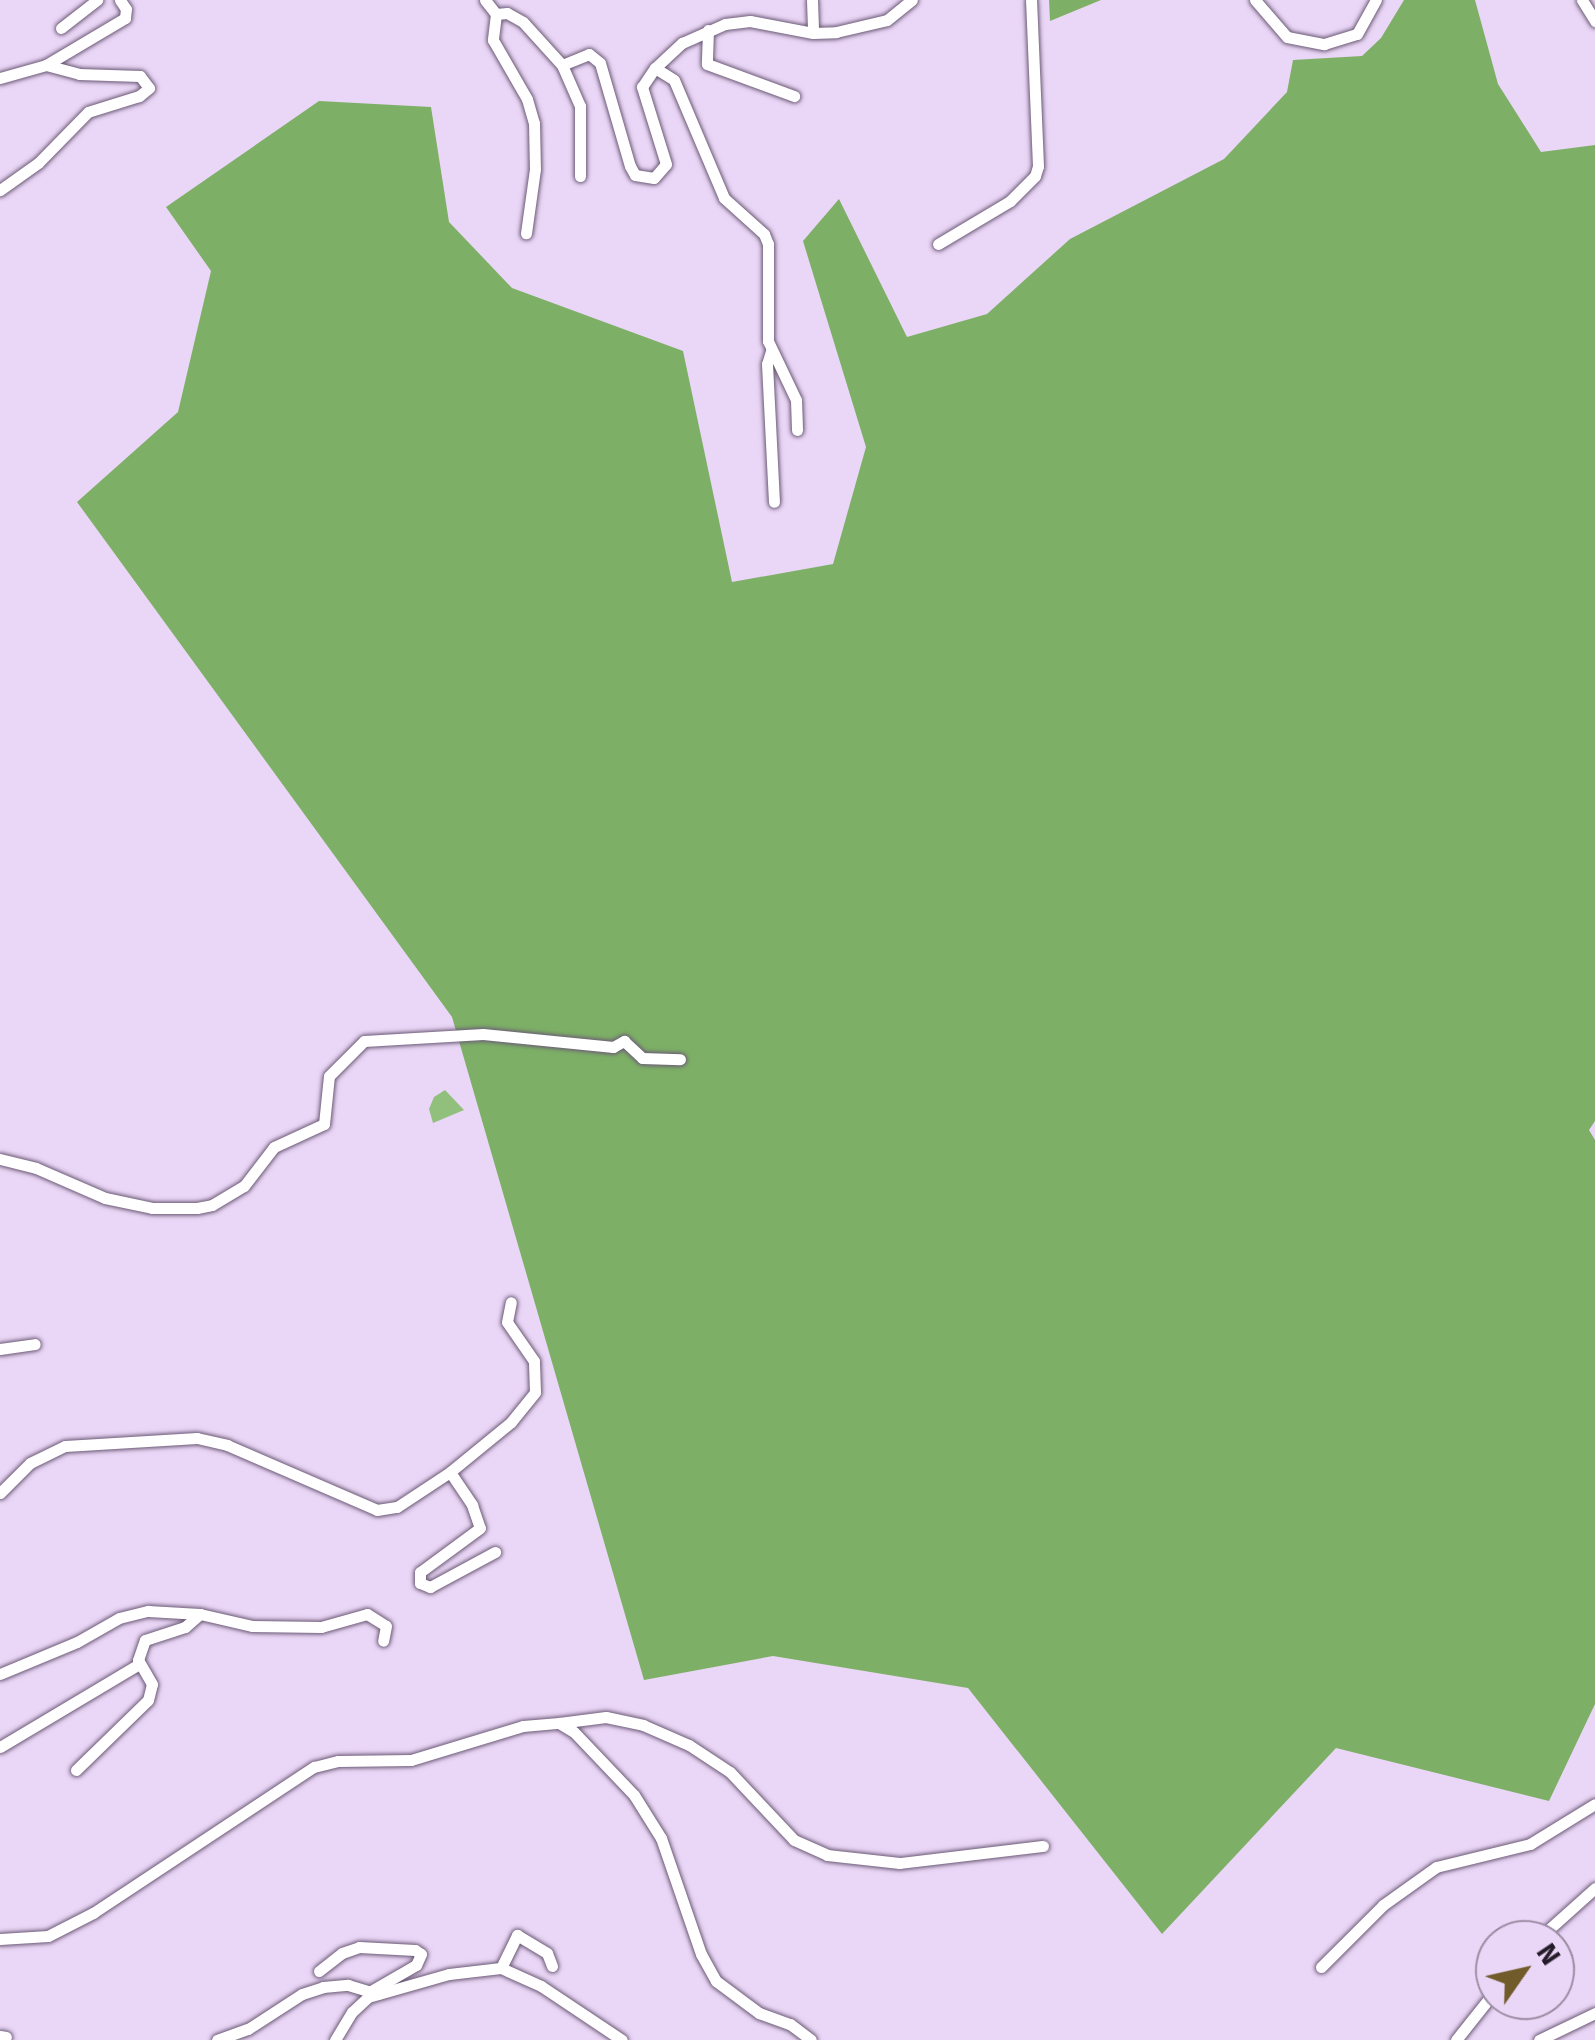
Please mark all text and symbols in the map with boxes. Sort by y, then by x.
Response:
north arrow [1475,1920,1575,2020]
text: N [1530,1937,1567,1971]

